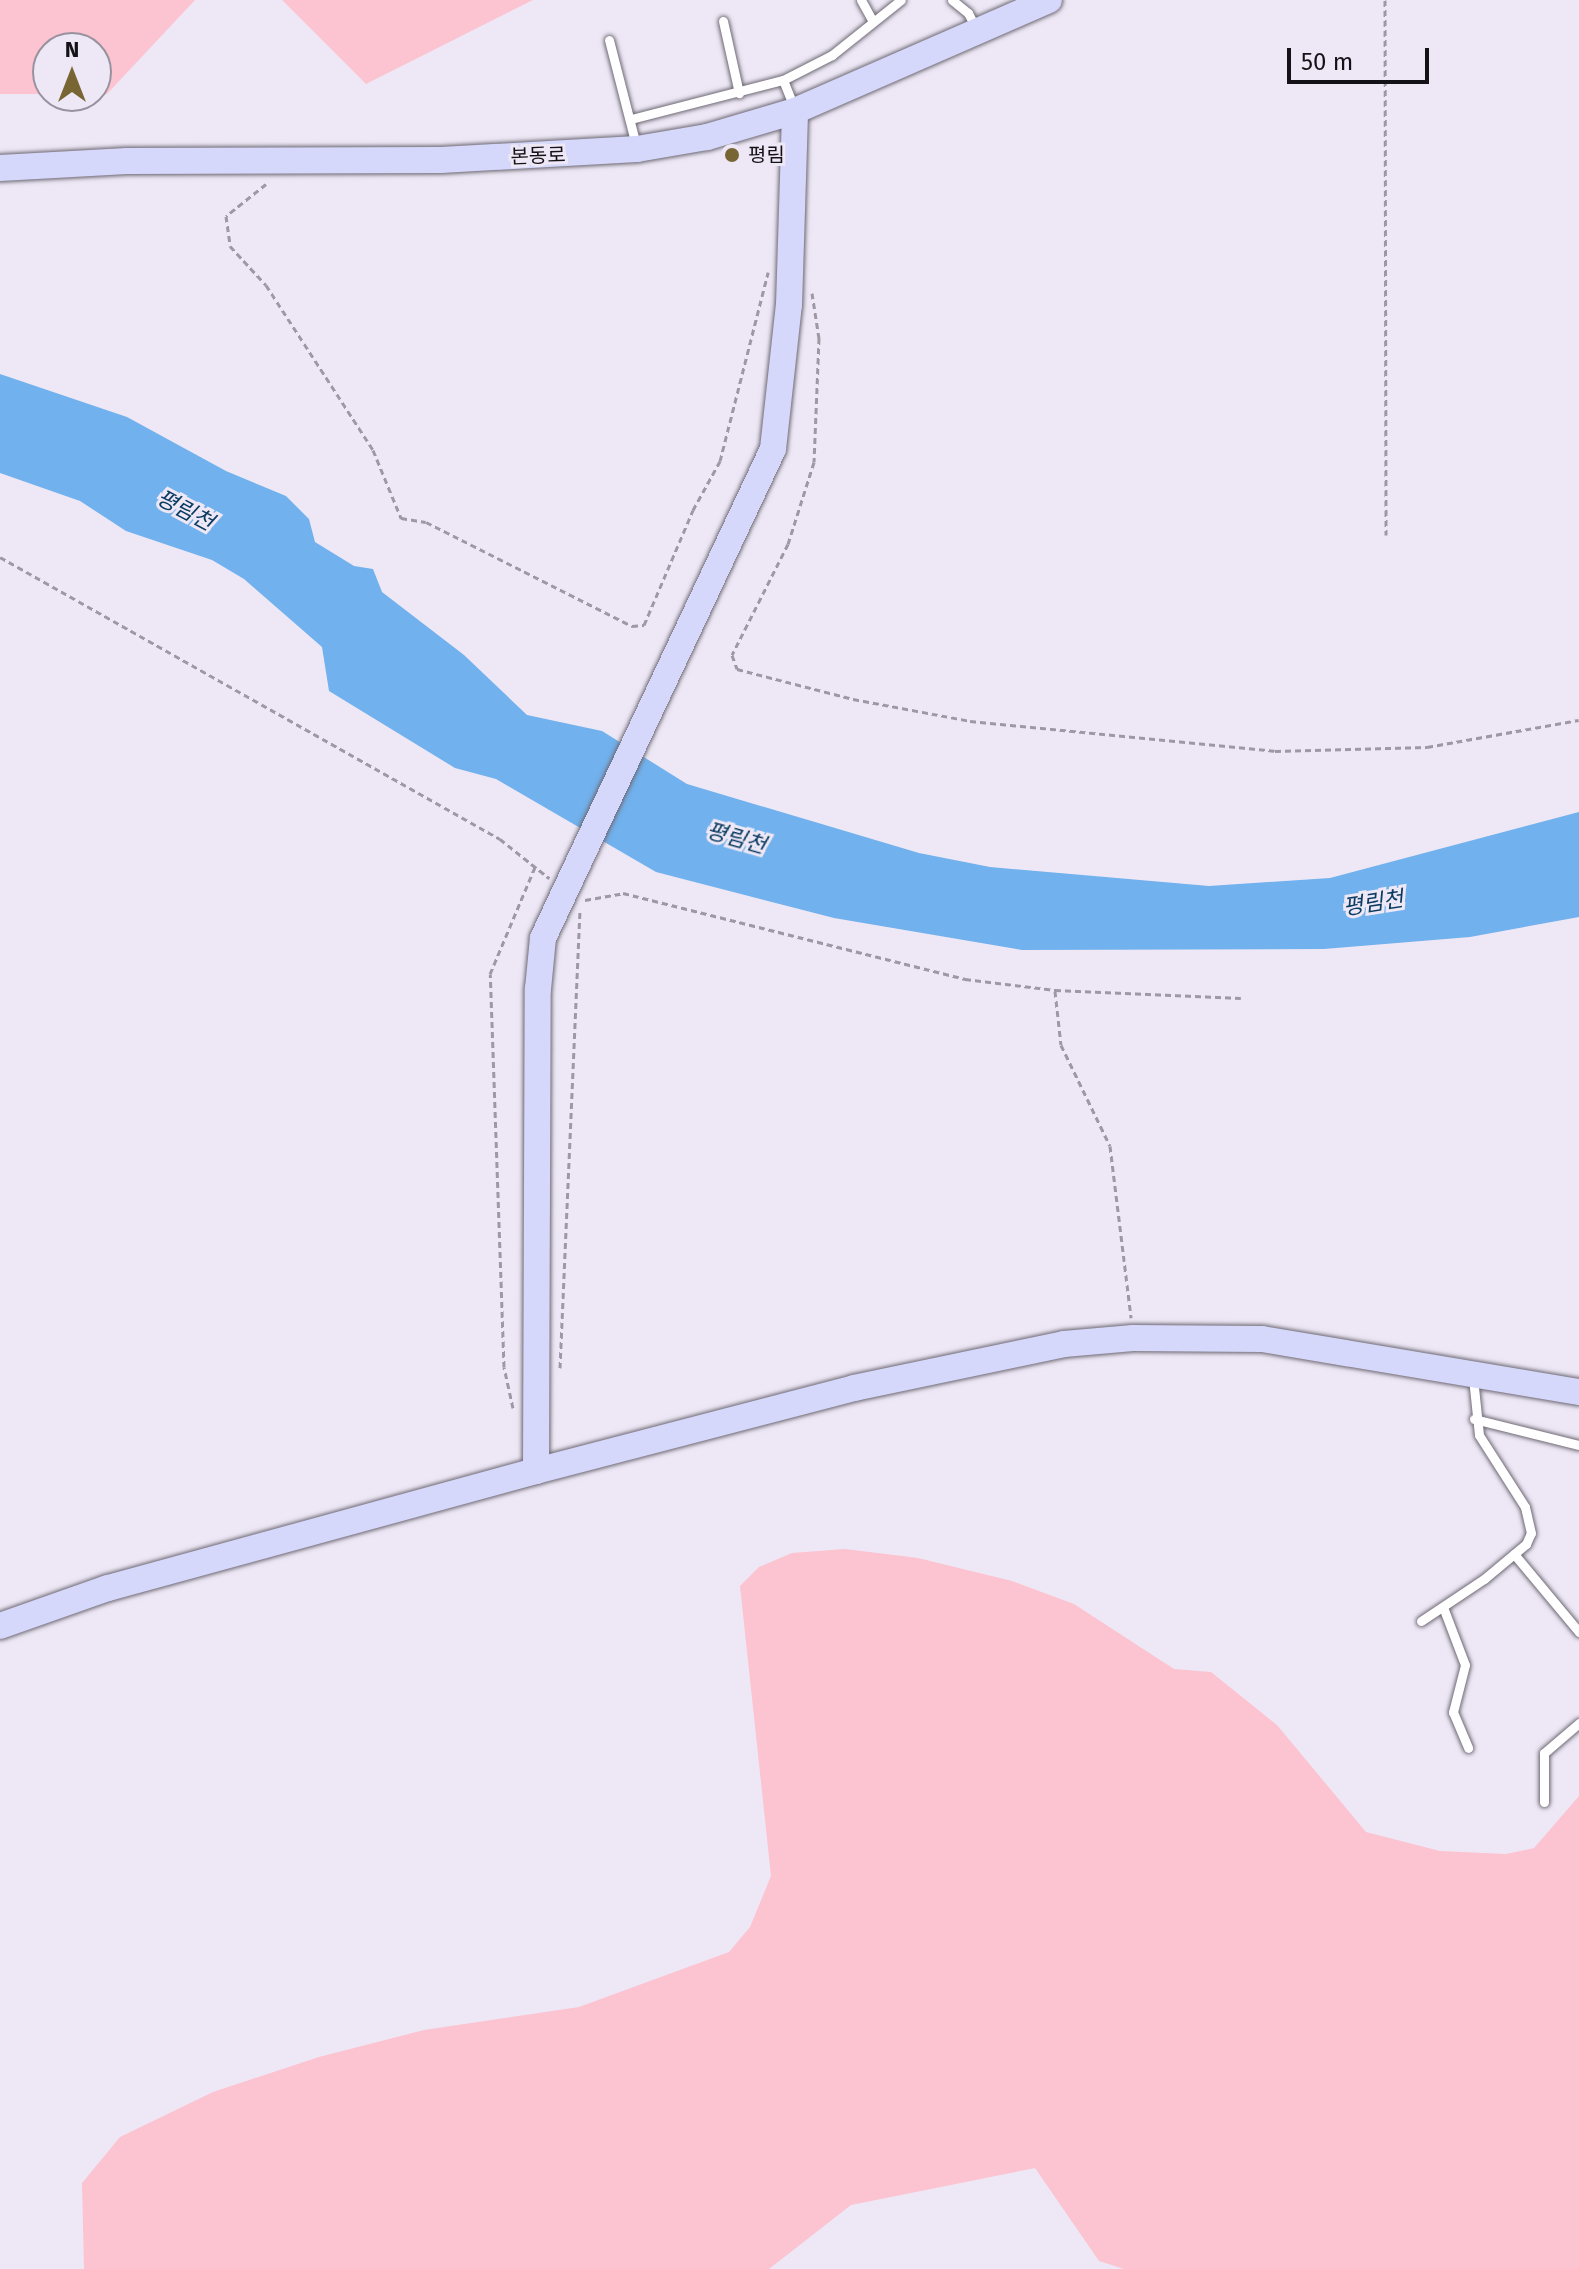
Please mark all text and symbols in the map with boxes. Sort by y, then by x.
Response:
north arrow [32,32,112,112]
scale bar [1291,32,1433,82]
text: N [65,36,79,63]
text: 50 m [1301,48,1353,76]
street label: 본동로 [510,143,566,169]
place label: 평림 [748,143,785,167]
marker: 평림 [723,146,741,164]
water label: 평림천 [152,484,218,536]
water label: 평림천 [703,817,769,859]
water label: 평림천 [1341,885,1405,921]

